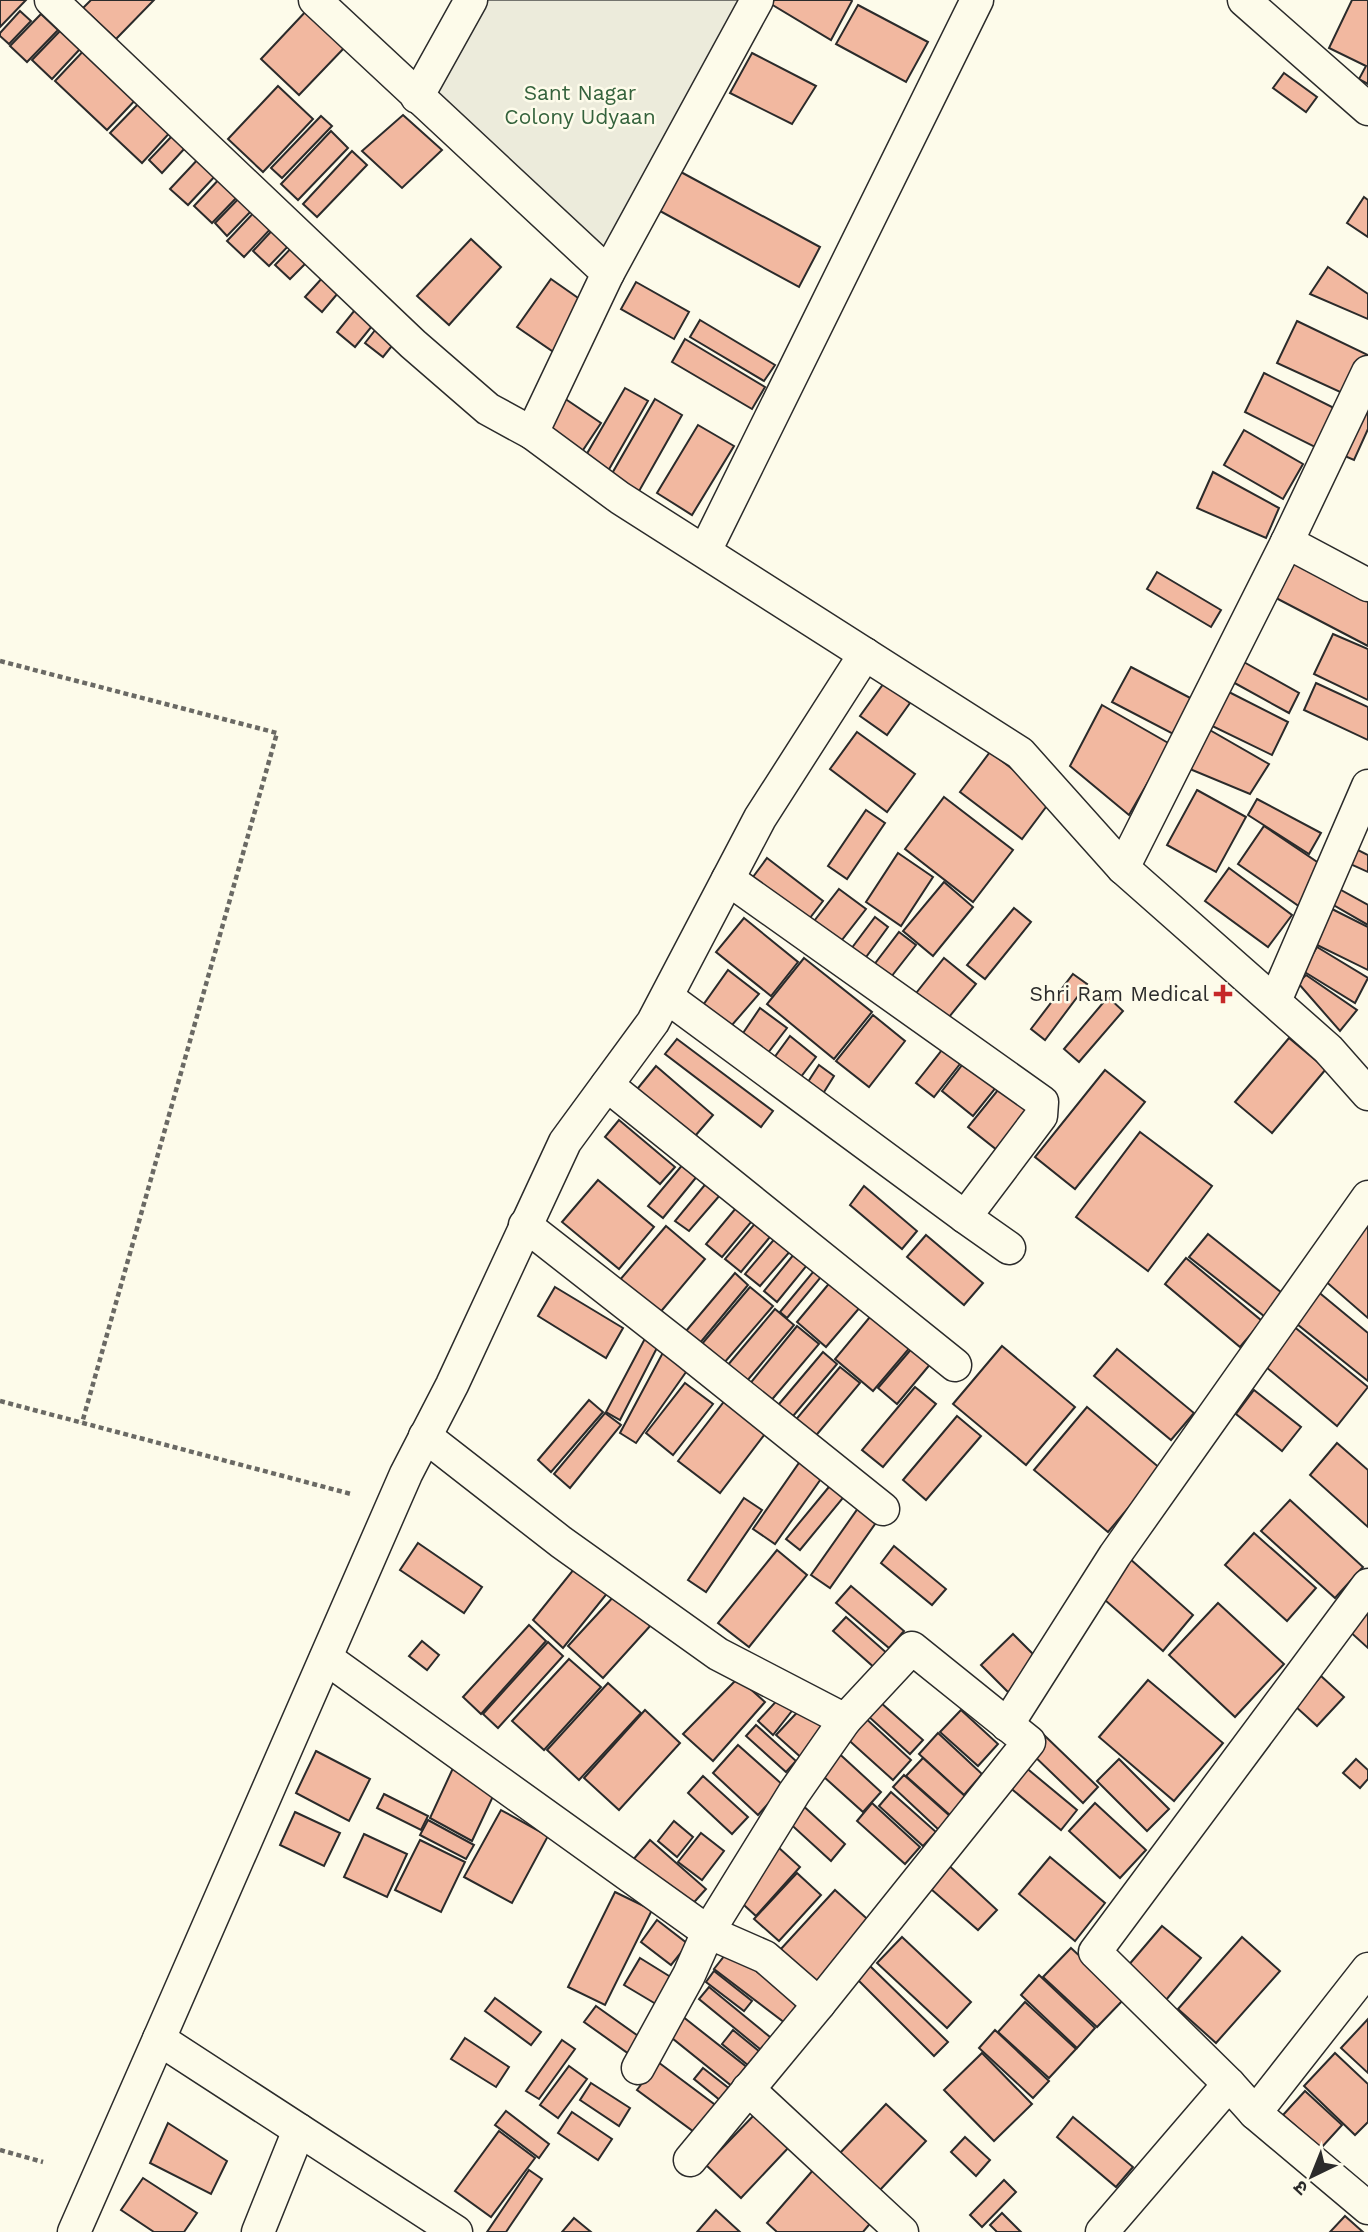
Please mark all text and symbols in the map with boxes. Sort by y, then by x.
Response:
park label: Sant Nagar Colony Udyaan [504,80,656,129]
place label: Shri Ram Medical [1029,981,1210,1006]
marker: Shri Ram Medical [1215,986,1231,1002]
north arrow [1277,2141,1347,2211]
text: उ [1288,2175,1313,2200]

